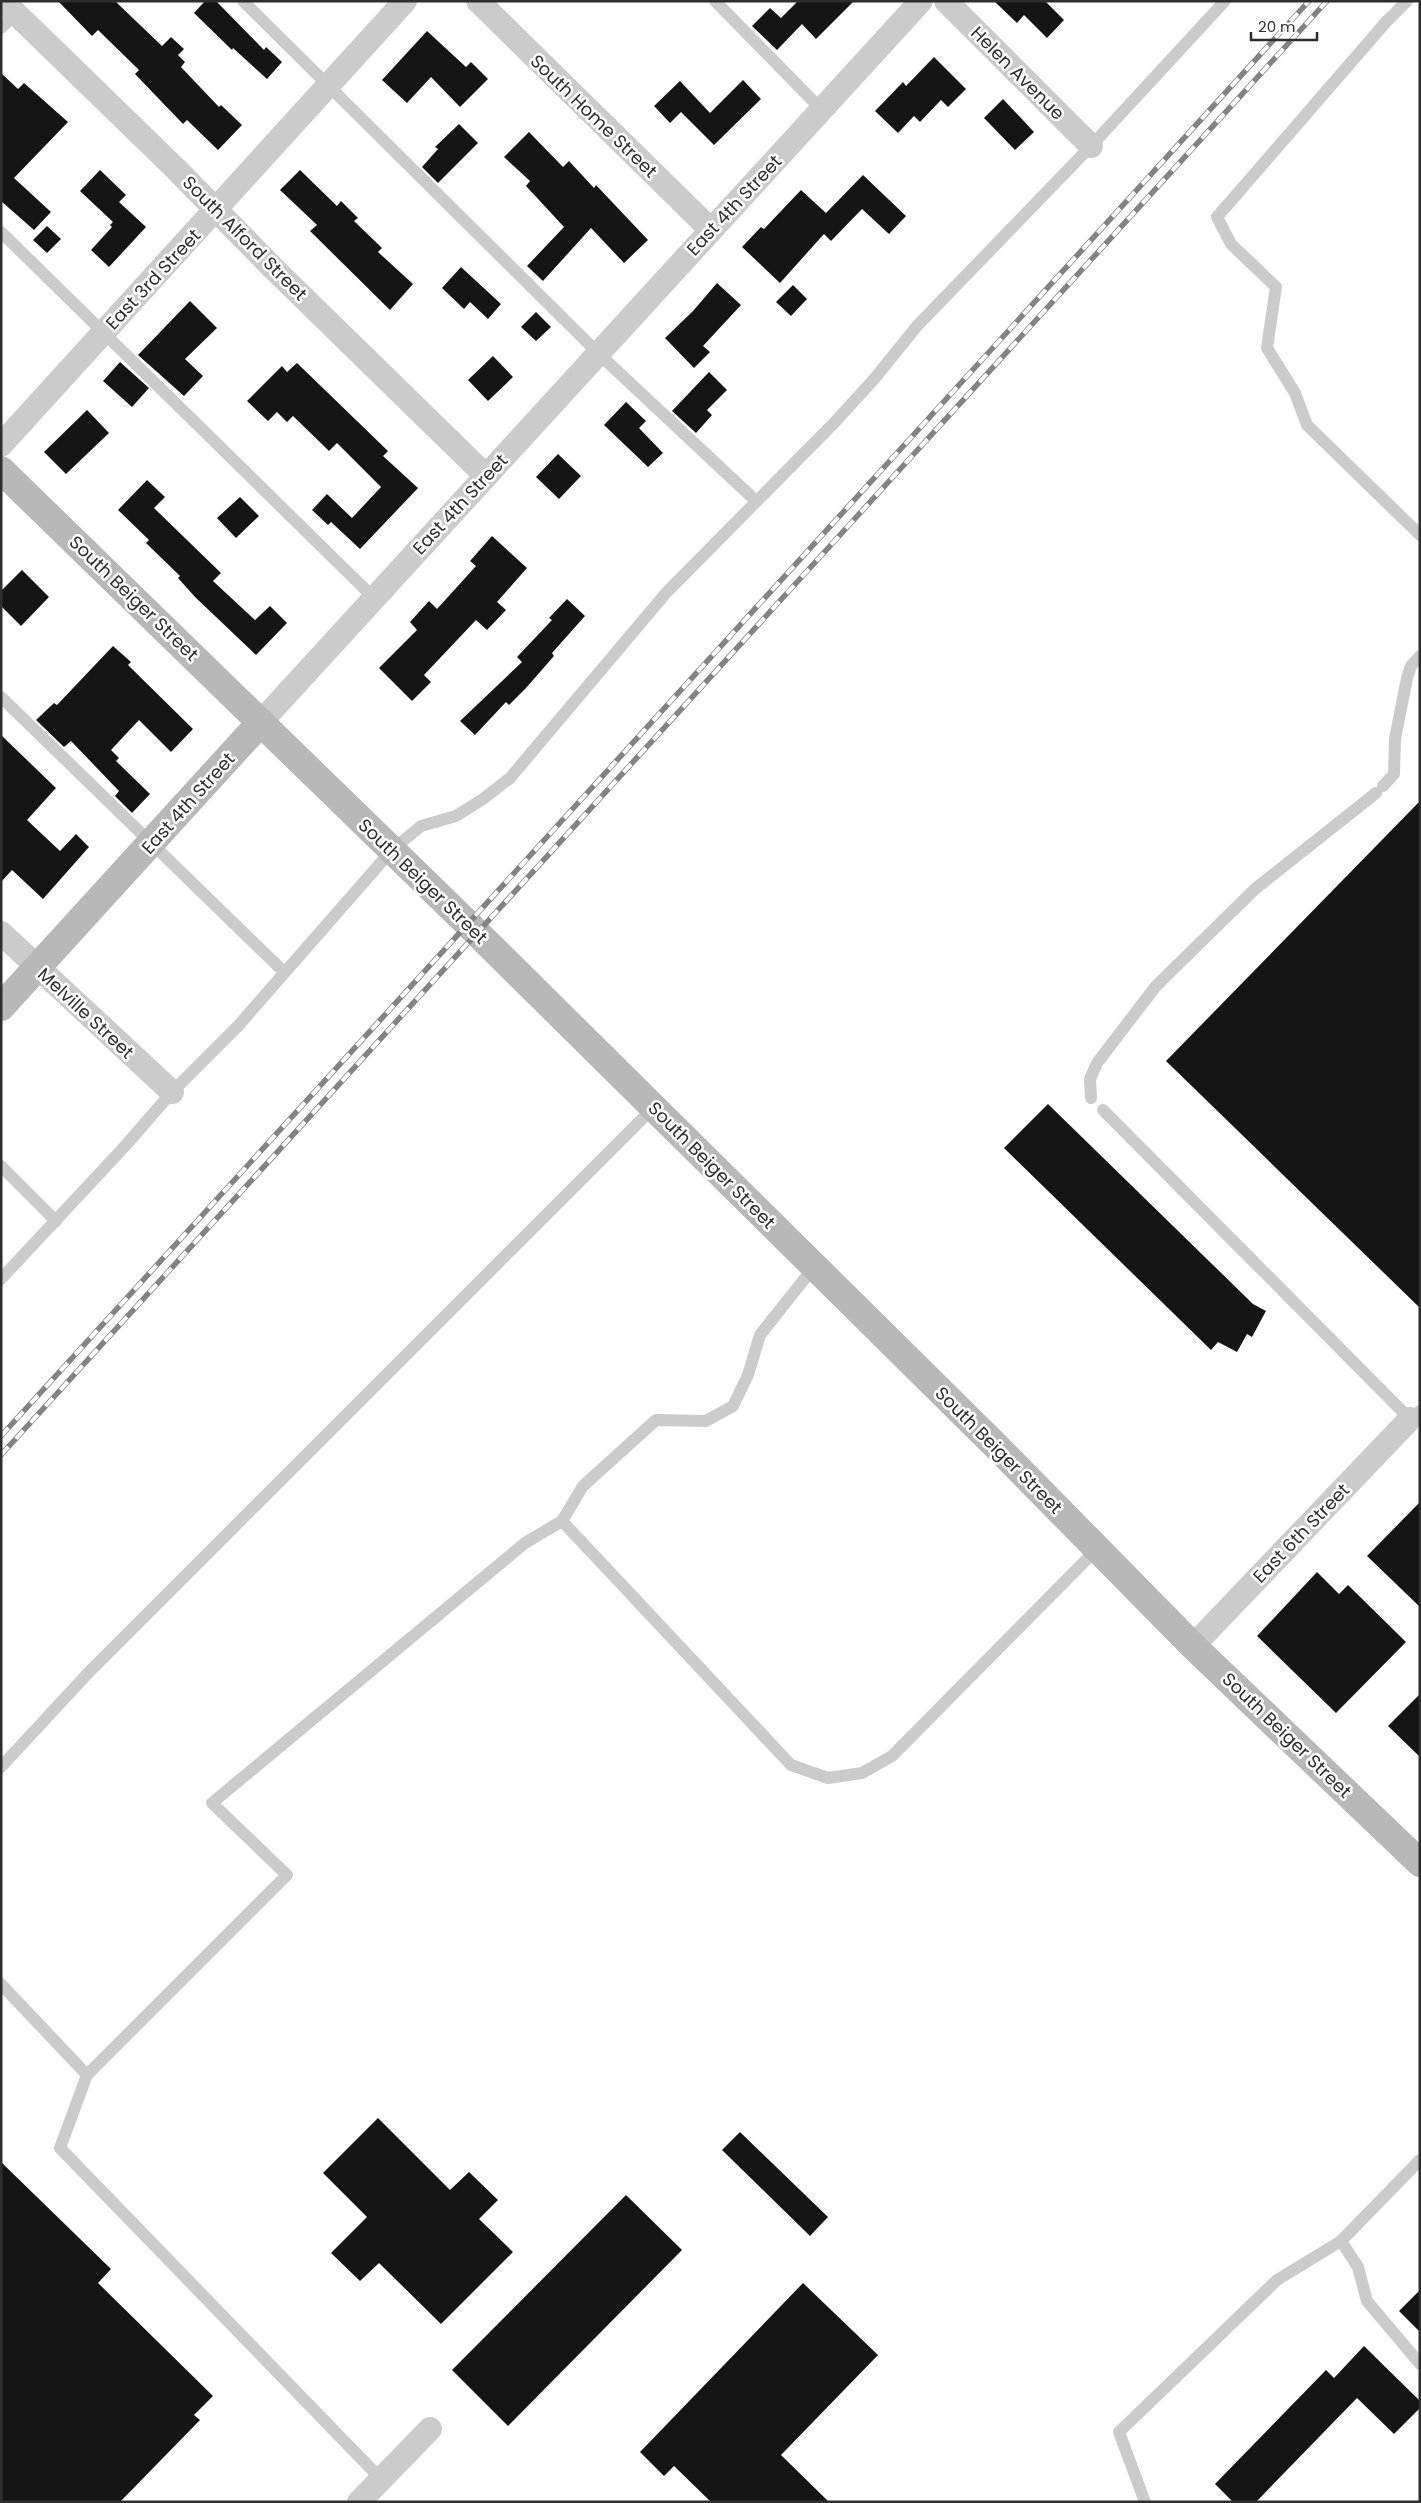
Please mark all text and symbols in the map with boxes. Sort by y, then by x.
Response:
scale bar [1251,10,1317,42]
text: 20 m [1258,16,1296,37]
street label: Helen Avenue [966,21,1070,125]
street label: South Home Street [525,49,663,183]
street label: East 4th Street [681,149,787,261]
street label: South Alford Street [177,170,313,306]
street label: East 3rd Street [100,223,206,335]
street label: East 4th Street [407,448,513,560]
street label: South Beiger Street [64,530,204,666]
street label: East 4th Street [136,747,240,859]
street label: South Beiger Street [353,813,493,949]
street label: Melville Street [32,962,140,1064]
street label: South Beiger Street [643,1096,781,1234]
street label: South Beiger Street [930,1381,1068,1519]
street label: East 6th Street [1247,1478,1355,1588]
street label: South Beiger Street [1217,1667,1357,1803]

